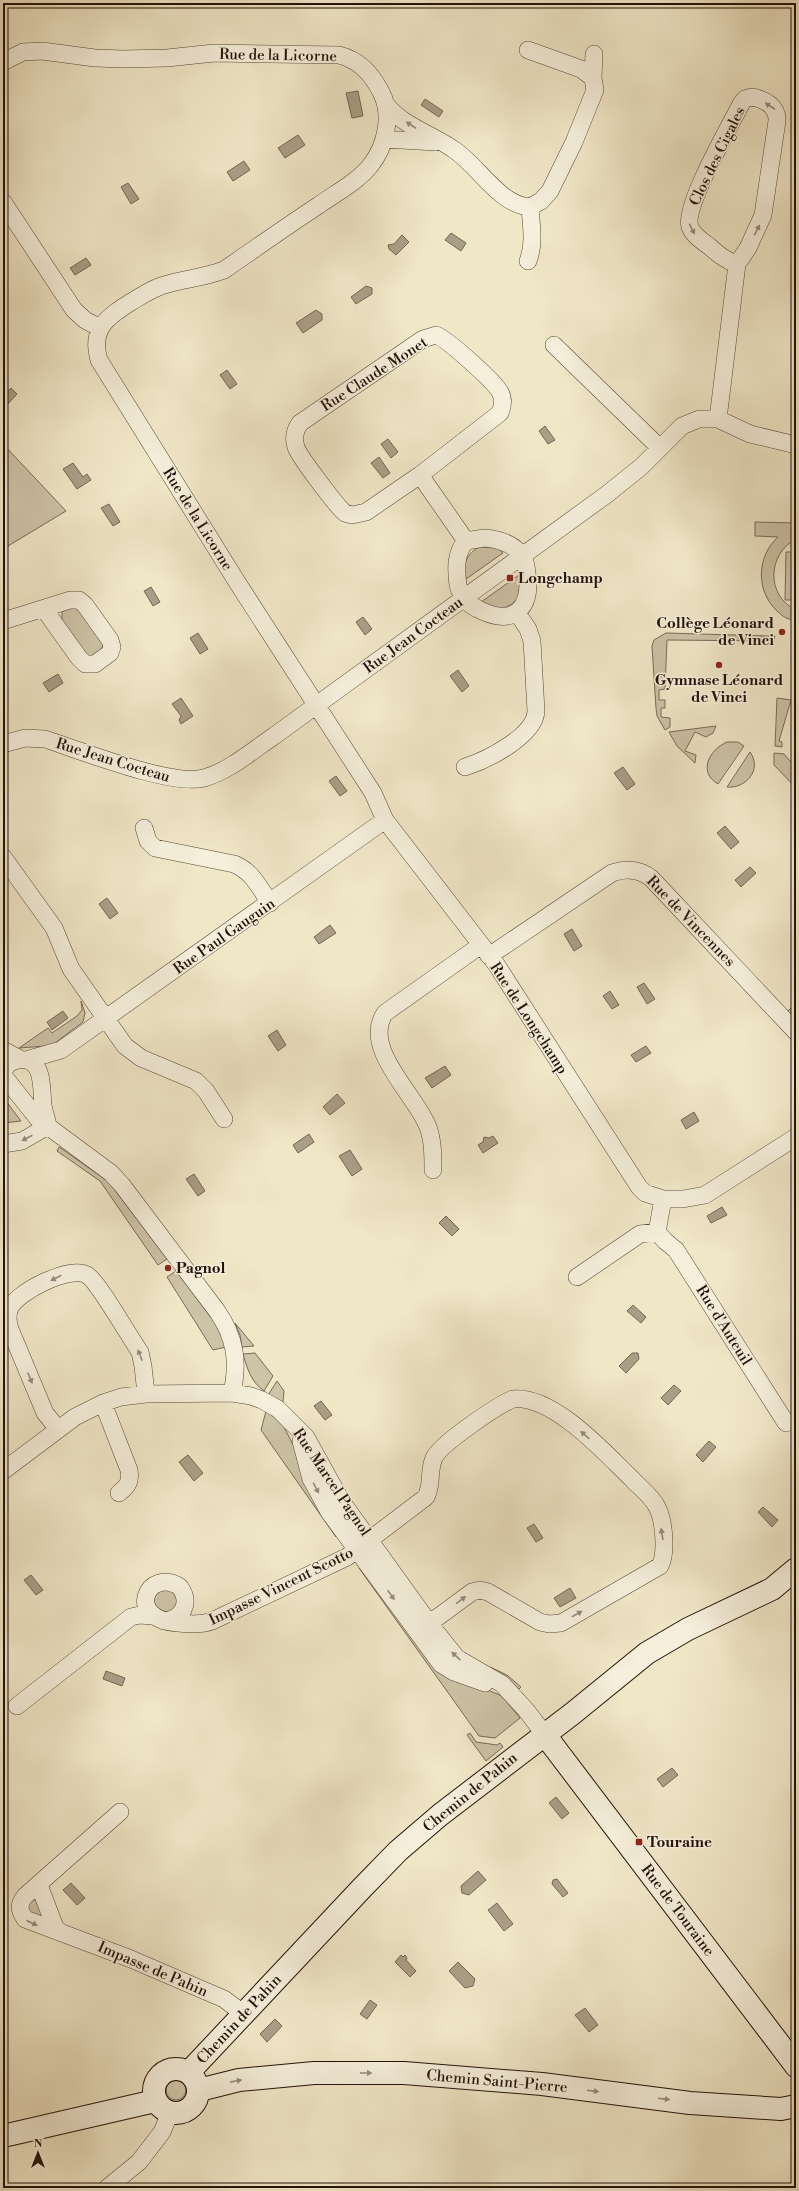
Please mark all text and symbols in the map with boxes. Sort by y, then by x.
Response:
street label: Rue de la Licorne [219,45,337,66]
one-way arrow [765,102,775,110]
street label: Clos des Cigales [685,104,750,209]
one-way arrow [406,121,416,129]
one-way arrow [689,223,695,235]
one-way arrow [754,224,760,236]
street label: Rue Claude Monet [317,333,432,416]
street label: Rue de la Licorne [158,464,237,574]
place label: Longchamp [518,569,603,588]
marker: Longchamp [505,573,515,583]
street label: Rue Jean Cocteau [360,593,467,678]
place label: Collège Léonard de Vinci [656,614,775,650]
marker: Collège Léonard de Vinci [777,627,787,637]
marker: Gymnase Léonard de Vinci [714,660,724,670]
place label: Gymnase Léonard de Vinci [655,671,784,707]
street label: Rue Jean Cocteau [53,734,173,787]
street label: Rue de Vincennes [642,872,739,971]
street label: Rue Paul Gauguin [170,894,279,979]
street label: Rue de Longchamp [485,959,572,1078]
one-way arrow [21,1135,32,1141]
place label: Pagnol [176,1259,225,1278]
marker: Pagnol [163,1263,173,1273]
one-way arrow [50,1275,62,1281]
street label: Rue d'Auteuil [691,1282,756,1369]
one-way arrow [136,1349,142,1361]
one-way arrow [28,1372,34,1384]
street label: Rue Marcel Pagnol [288,1425,375,1540]
one-way arrow [580,1430,590,1439]
one-way arrow [313,1482,320,1494]
one-way arrow [659,1528,665,1540]
street label: Impasse Vincent Scotto [206,1543,357,1630]
one-way arrow [387,1589,395,1600]
one-way arrow [455,1596,466,1605]
one-way arrow [571,1611,583,1618]
one-way arrow [451,1651,461,1661]
street label: Chemin de Pahin [419,1748,521,1836]
place label: Touraine [647,1833,712,1852]
marker: Touraine [634,1837,644,1847]
street label: Rue de Touraine [637,1860,718,1960]
one-way arrow [26,1920,38,1926]
street label: Impasse de Pahin [95,1938,211,2001]
street label: Chemin de Pahin [193,1970,286,2068]
street label: Chemin Saint-Pierre [426,2066,568,2097]
one-way arrow [360,2070,373,2076]
one-way arrow [230,2078,243,2084]
one-way arrow [587,2088,599,2094]
one-way arrow [658,2096,670,2103]
north arrow [18,2133,58,2173]
text: N [34,2137,43,2151]

